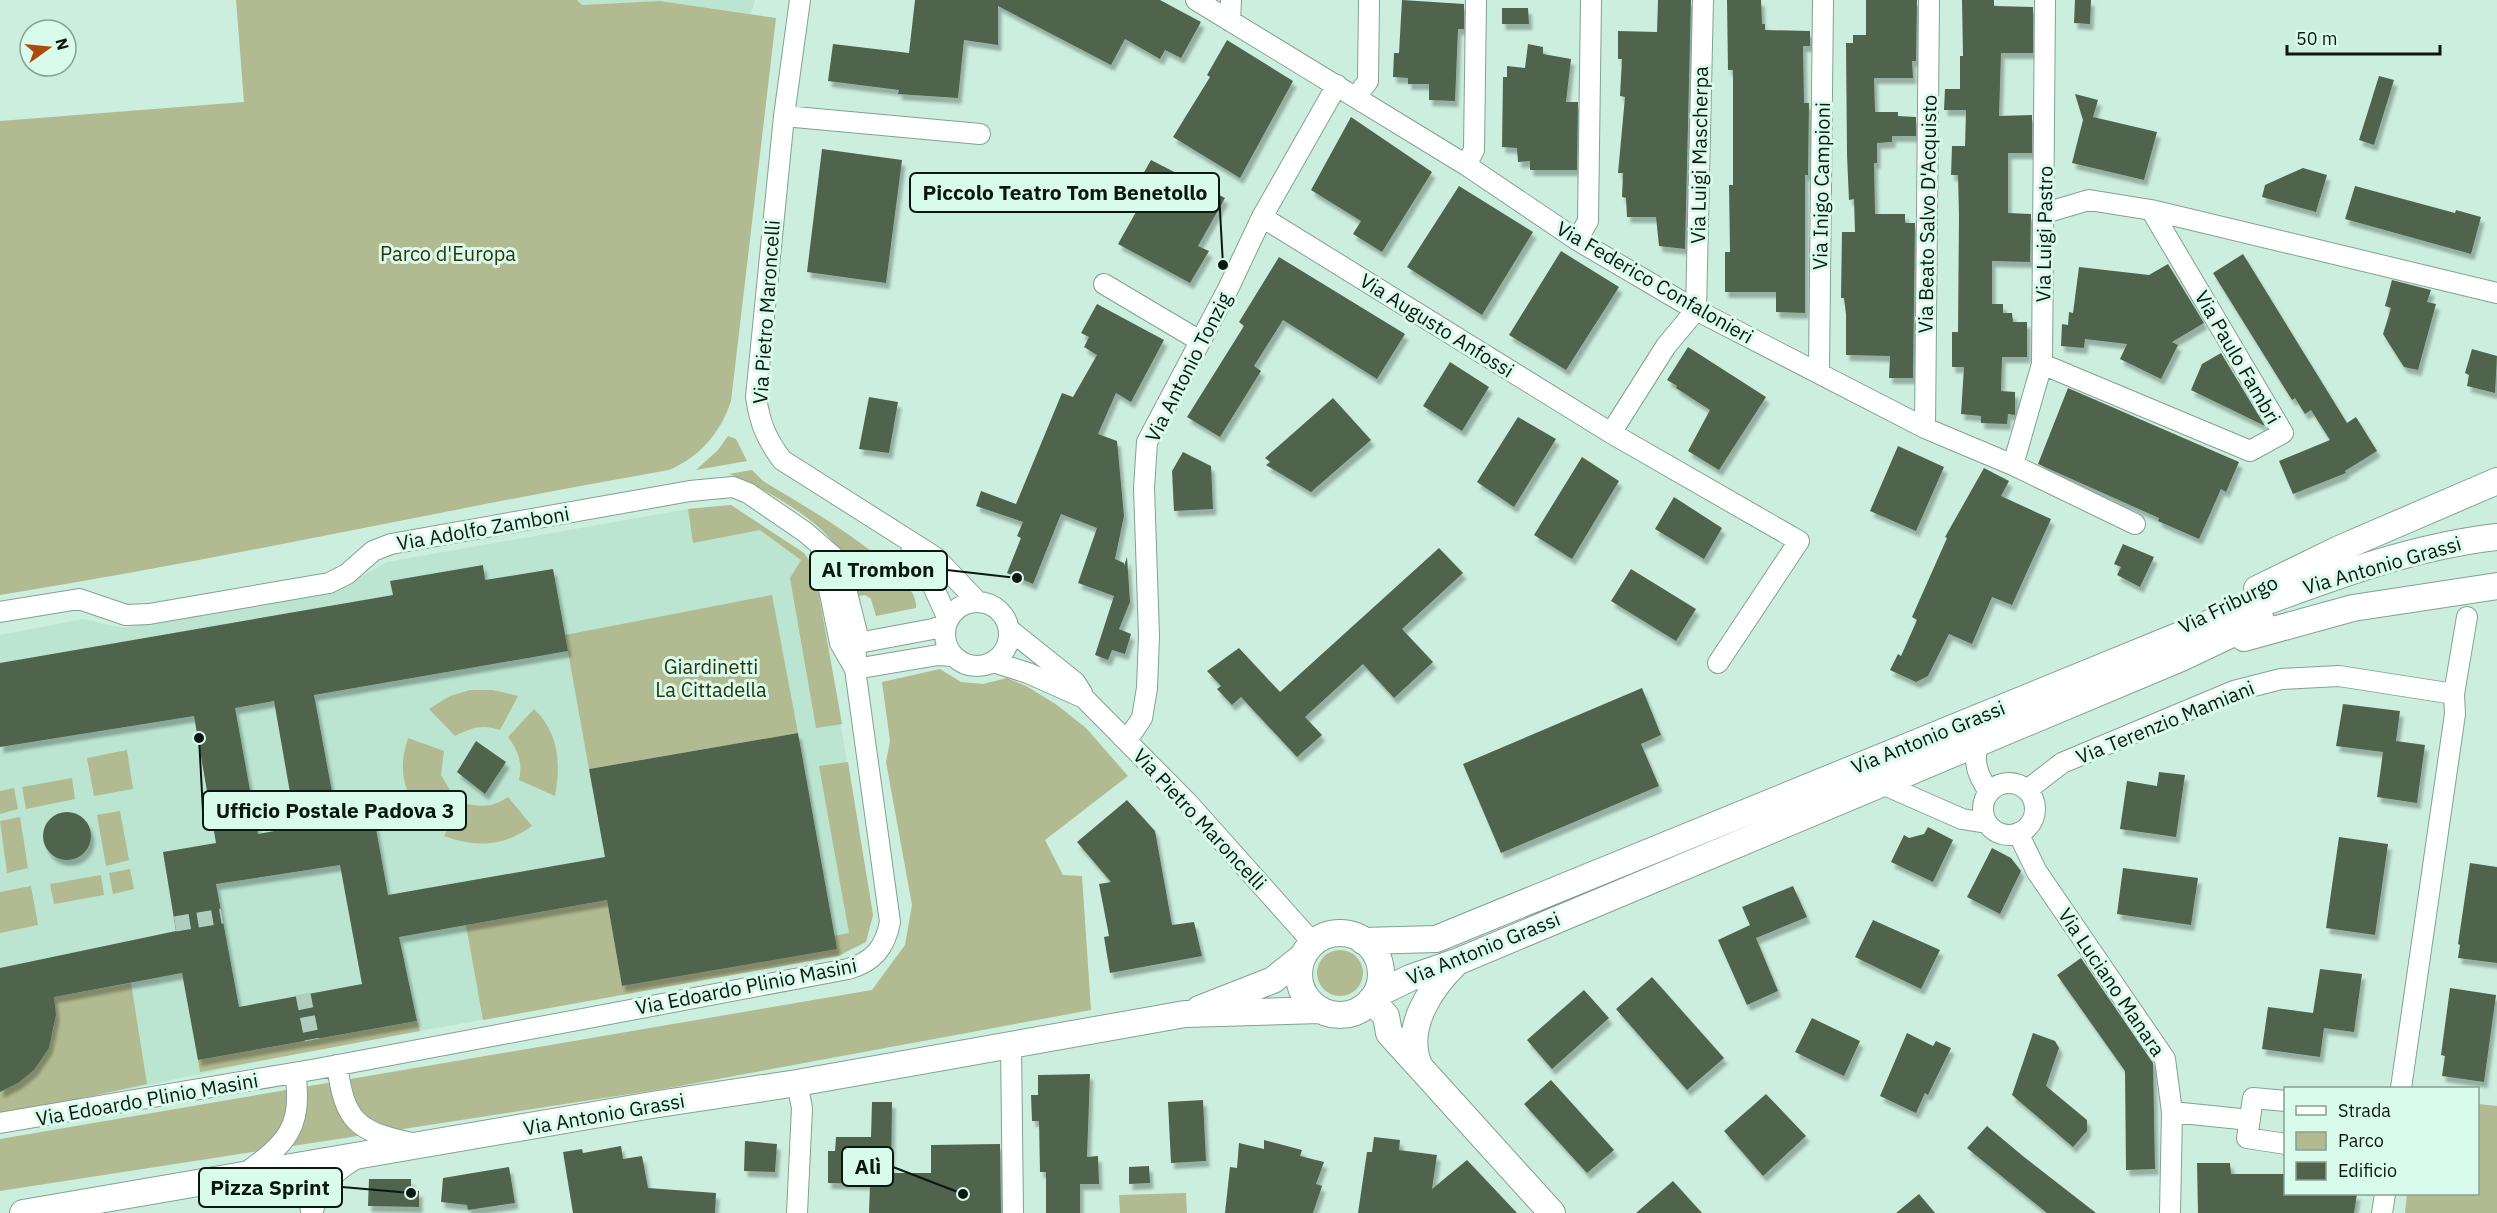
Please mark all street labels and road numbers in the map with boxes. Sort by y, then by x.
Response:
street label: Via Luigi Mascherpa [1684,66,1714,244]
street label: Via Beato Salvo D'Acquisto [1911,94,1943,334]
street label: Via Inigo Campioni [1806,102,1836,270]
street label: Via Luigi Pastro [2029,165,2059,303]
street label: Via Federico Confalonieri [1551,214,1759,350]
street label: Via Pietro Maroncelli [746,219,786,405]
street label: Via Augusto Anfossi [1355,267,1519,383]
street label: Via Paulo Fambri [2189,285,2287,429]
street label: Via Antonio Tonzig [1139,287,1238,447]
street label: Via Adolfo Zamboni [395,500,571,556]
street label: Via Antonio Grassi [2300,530,2464,600]
street label: Via Friburgo [2174,568,2282,640]
street label: Via Terenzio Mamiani [2072,674,2258,770]
street label: Via Antonio Grassi [1847,694,2009,780]
street label: Via Pietro Maroncelli [1127,742,1273,896]
street label: Via Luciano Manara [2052,902,2172,1062]
street label: Via Antonio Grassi [1402,905,1564,991]
street label: Via Edoardo Plinio Masini [633,951,859,1021]
street label: Via Edoardo Plinio Masini [34,1066,260,1132]
street label: Via Antonio Grassi [521,1087,687,1141]

